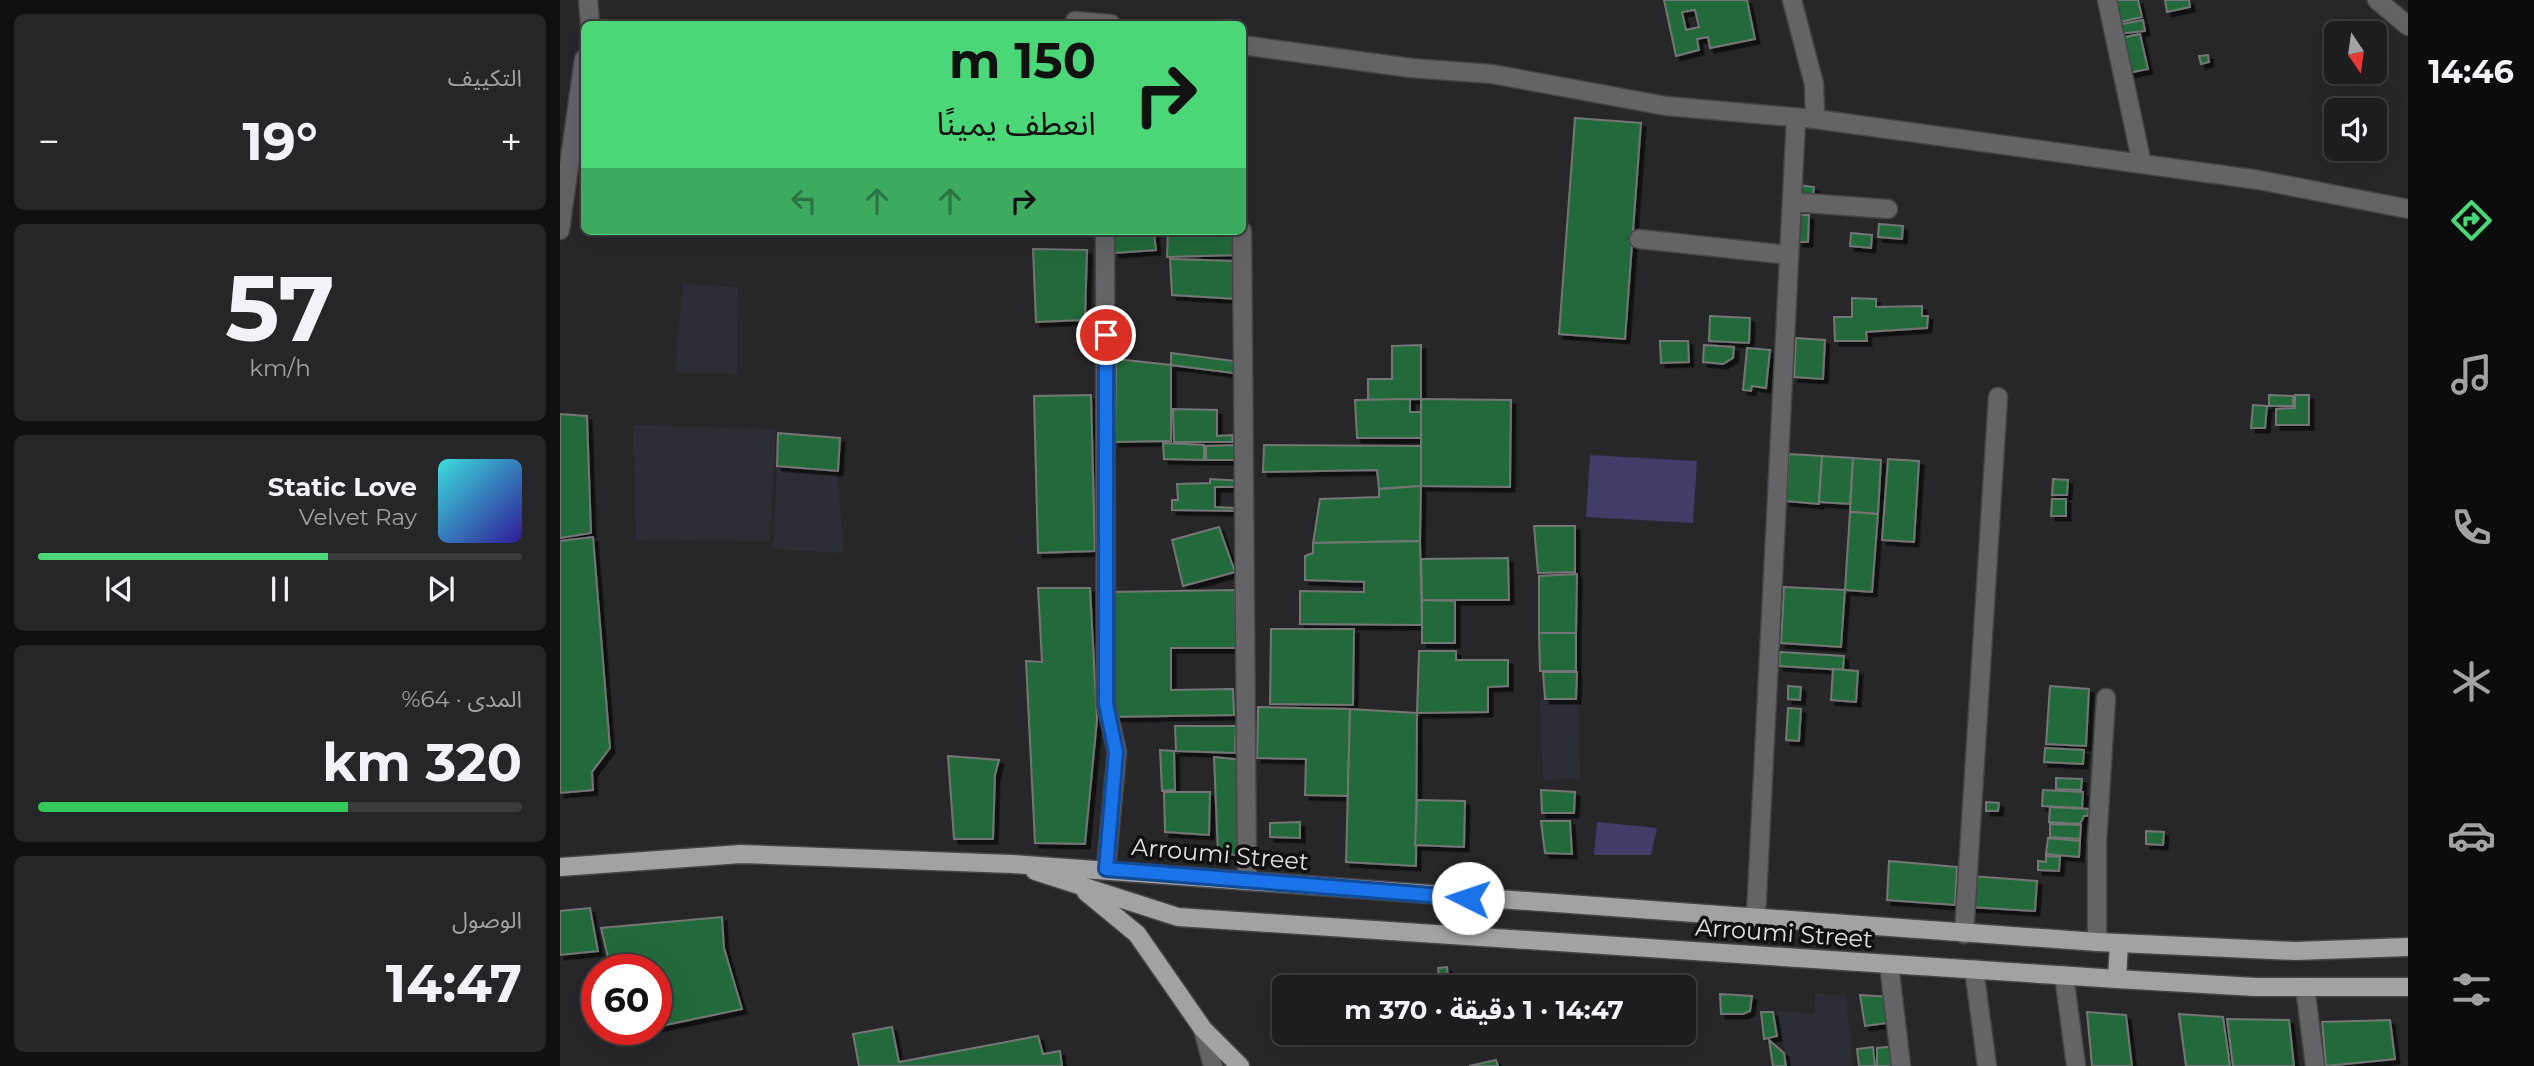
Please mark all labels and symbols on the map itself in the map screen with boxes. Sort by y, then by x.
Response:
north arrow [2324,21,2387,84]
pin [1076,305,1136,365]
street label: Arroumi Street [1130,832,1310,876]
position arrow [1431,861,1505,935]
street label: Arroumi Street [1694,912,1874,954]
speed limit sign: 60 [581,954,672,1045]

